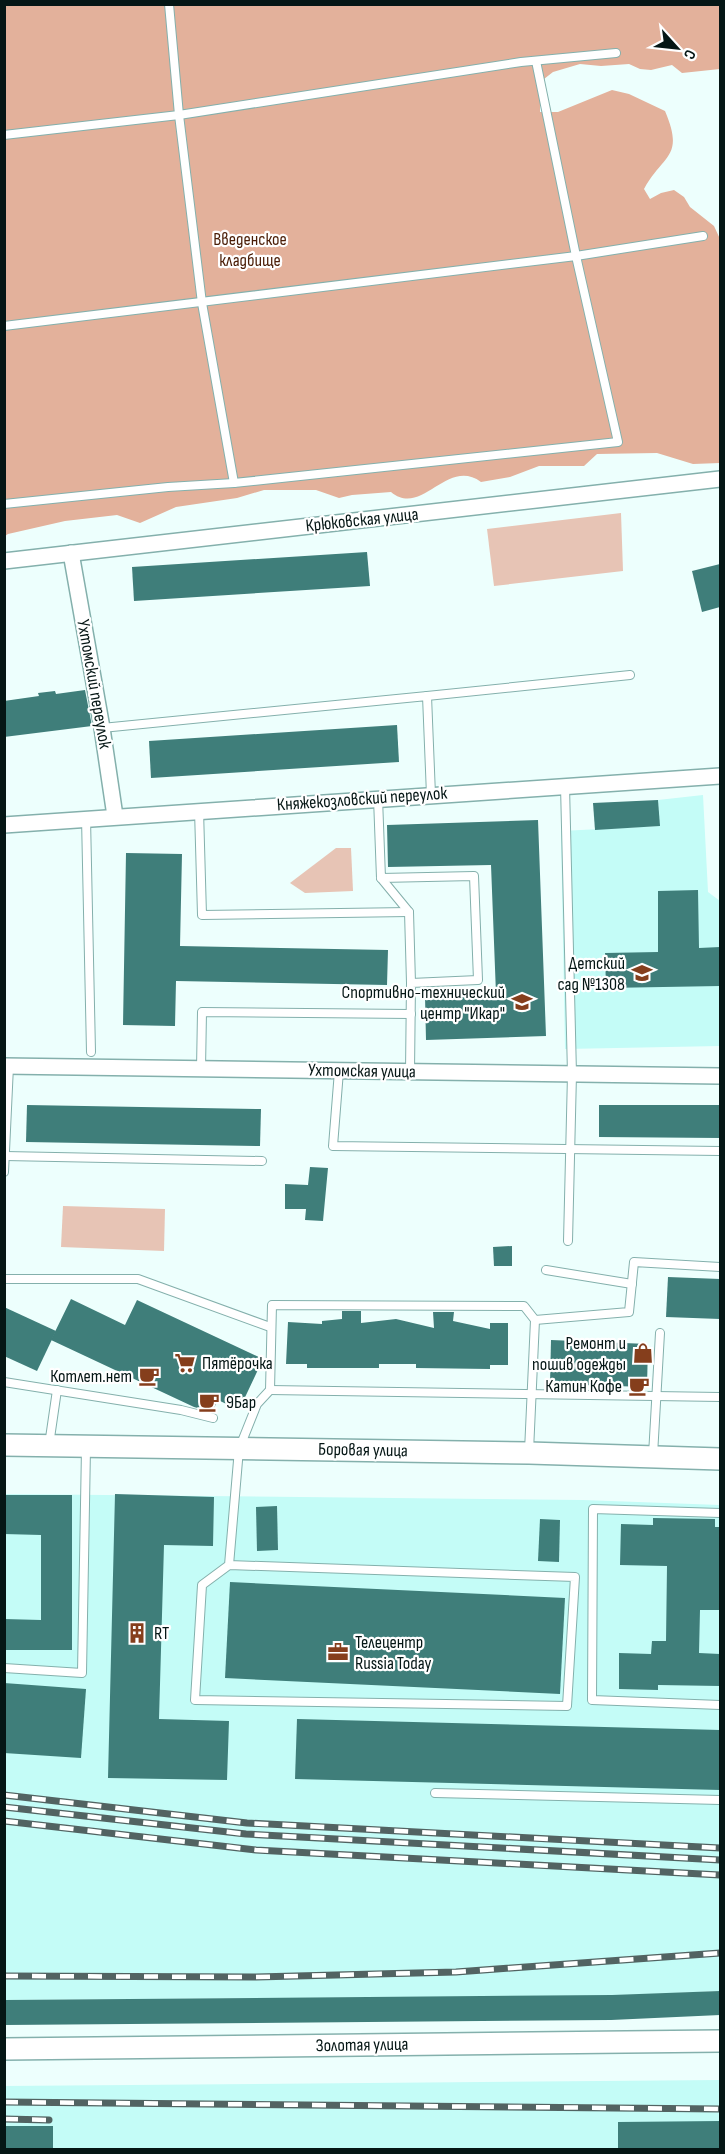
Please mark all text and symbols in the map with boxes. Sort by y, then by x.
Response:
north arrow [647,18,707,78]
text: С [679,46,699,62]
park label: Введенское кладбище [213,229,287,271]
street label: Крюковская улица [305,504,419,536]
street label: Ухтомский переулок [72,618,116,750]
street label: Княжекозловский переулок [276,783,448,815]
place label: Детский сад №1308 [558,953,625,995]
school or university icon: Детский сад №1308 [630,961,654,985]
place label: Спортивно-технический центр "Икар" [342,982,505,1024]
school or university icon: Спортивно-технический центр "Икар" [510,990,534,1014]
street label: Ухтомская улица [308,1060,416,1082]
place label: Ремонт и пошив одежды [532,1333,626,1375]
shop icon: Ремонт и пошив одежды [631,1341,655,1365]
supermarket icon: Пятёрочка [173,1351,197,1375]
place label: Пятёрочка [202,1353,273,1374]
cafe icon: Котлет.нет [137,1364,161,1388]
place label: Котлет.нет [50,1366,132,1387]
cafe icon: Катин Кофе [627,1374,651,1398]
place label: Катин Кофе [545,1376,622,1397]
cafe icon: 9Бар [197,1390,221,1414]
place label: 9Бар [226,1392,256,1413]
street label: Боровая улица [318,1439,408,1461]
building icon: RT [125,1621,149,1645]
place label: RT [154,1623,169,1644]
place label: Телецентр Russia Today [355,1632,432,1674]
office icon: Телецентр Russia Today [326,1640,350,1664]
street label: Золотая улица [315,2034,409,2056]

